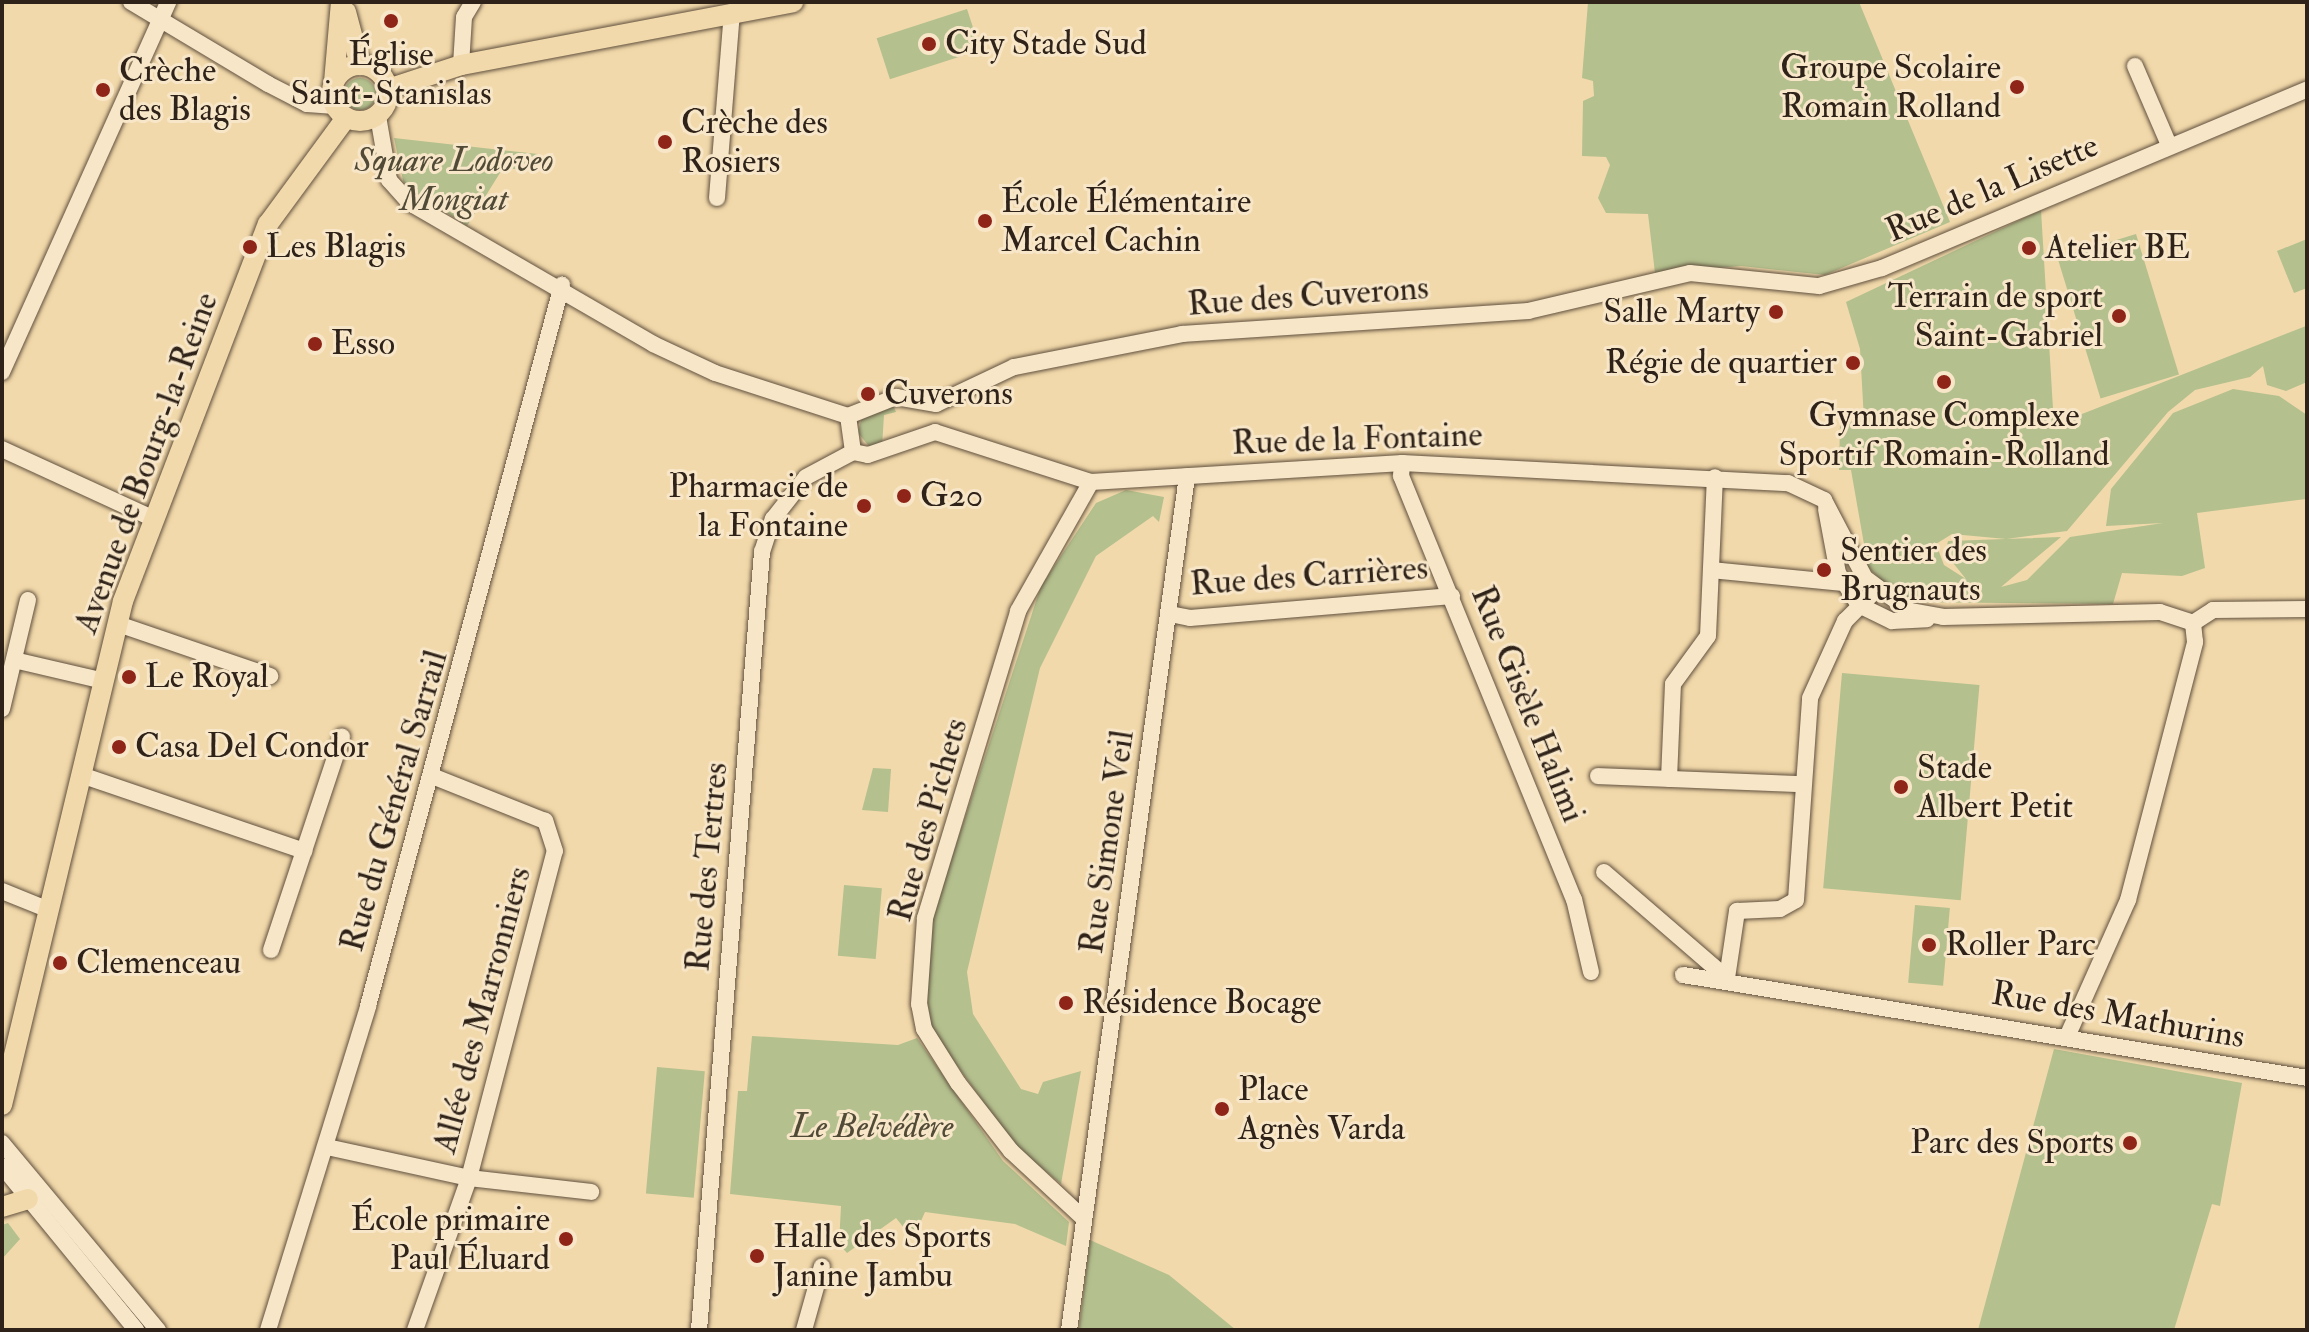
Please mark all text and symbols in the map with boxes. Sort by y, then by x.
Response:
marker: Église Saint-Stanislas [382,12,400,30]
place label: City Stade Sud [945,24,1147,64]
place label: Église Saint-Stanislas [290,34,492,114]
marker: City Stade Sud [920,35,938,53]
place label: Groupe Scolaire Romain Rolland [1780,47,2001,126]
place label: Crèche des Blagis [119,50,251,130]
marker: Groupe Scolaire Romain Rolland [2008,78,2026,96]
marker: Crèche des Blagis [94,81,112,99]
place label: Crèche des Rosiers [681,102,828,182]
street label: Rue de la Lisette [1880,125,2104,251]
marker: Crèche des Rosiers [656,133,674,151]
park label: Square Lodoveo Mongiat [354,140,554,220]
place label: École Élémentaire Marcel Cachin [1001,181,1251,260]
marker: École Élémentaire Marcel Cachin [976,212,994,230]
place label: Les Blagis [266,227,406,267]
place label: Atelier BE [2045,228,2190,268]
marker: Les Blagis [241,238,259,256]
marker: Atelier BE [2020,239,2038,257]
street label: Rue des Cuverons [1186,267,1430,325]
place label: Terrain de sport Saint-Gabriel [1888,276,2103,356]
street label: Avenue de Bourg-la-Reine [65,287,227,639]
place label: Salle Marty [1603,292,1760,332]
marker: Salle Marty [1767,303,1785,321]
marker: Terrain de sport Saint-Gabriel [2110,307,2128,325]
place label: Esso [331,324,395,364]
marker: Esso [306,335,324,353]
place label: Régie de quartier [1605,343,1837,383]
marker: Régie de quartier [1844,354,1862,372]
marker: Gymnase Complexe Sportif Romain-Rolland [1935,373,1953,391]
place label: Cuverons [884,374,1013,414]
marker: Cuverons [859,385,877,403]
place label: Gymnase Complexe Sportif Romain-Rolland [1779,395,2109,474]
street label: Rue de la Fontaine [1231,414,1483,464]
place label: Pharmacie de la Fontaine [668,466,848,546]
place label: G20 [920,476,983,516]
marker: G20 [895,487,913,505]
marker: Pharmacie de la Fontaine [855,497,873,515]
place label: Sentier des Brugnauts [1840,530,1987,610]
street label: Rue des Carrières [1189,547,1429,605]
marker: Sentier des Brugnauts [1815,561,1833,579]
street label: Rue Gisèle Halimi [1462,580,1594,828]
street label: Rue du Général Sarrail [331,646,457,956]
place label: Le Royal [145,657,269,697]
marker: Le Royal [120,668,138,686]
street label: Rue des Pichets [879,714,977,926]
place label: Casa Del Condor [135,727,369,767]
street label: Rue Simone Veil [1071,728,1143,956]
marker: Casa Del Condor [110,738,128,756]
place label: Stade Albert Petit [1917,747,2073,826]
street label: Rue des Tertres [678,761,736,973]
marker: Stade Albert Petit [1892,778,1910,796]
street label: Allée des Marronniers [424,862,540,1158]
place label: Roller Parc [1945,925,2096,965]
marker: Roller Parc [1920,936,1938,954]
place label: Clemenceau [76,943,241,983]
marker: Clemenceau [51,954,69,972]
street label: Rue des Mathurins [1988,973,2248,1057]
place label: Résidence Bocage [1082,983,1322,1023]
marker: Résidence Bocage [1057,994,1075,1012]
place label: Place Agnès Varda [1238,1069,1405,1148]
marker: Place Agnès Varda [1213,1100,1231,1118]
park label: Le Belvédère [791,1107,953,1147]
place label: Parc des Sports [1910,1123,2114,1163]
marker: Parc des Sports [2121,1134,2139,1152]
place label: École primaire Paul Éluard [351,1199,550,1278]
place label: Halle des Sports Janine Jambu [773,1216,991,1296]
marker: École primaire Paul Éluard [557,1230,575,1248]
marker: Halle des Sports Janine Jambu [748,1247,766,1265]

